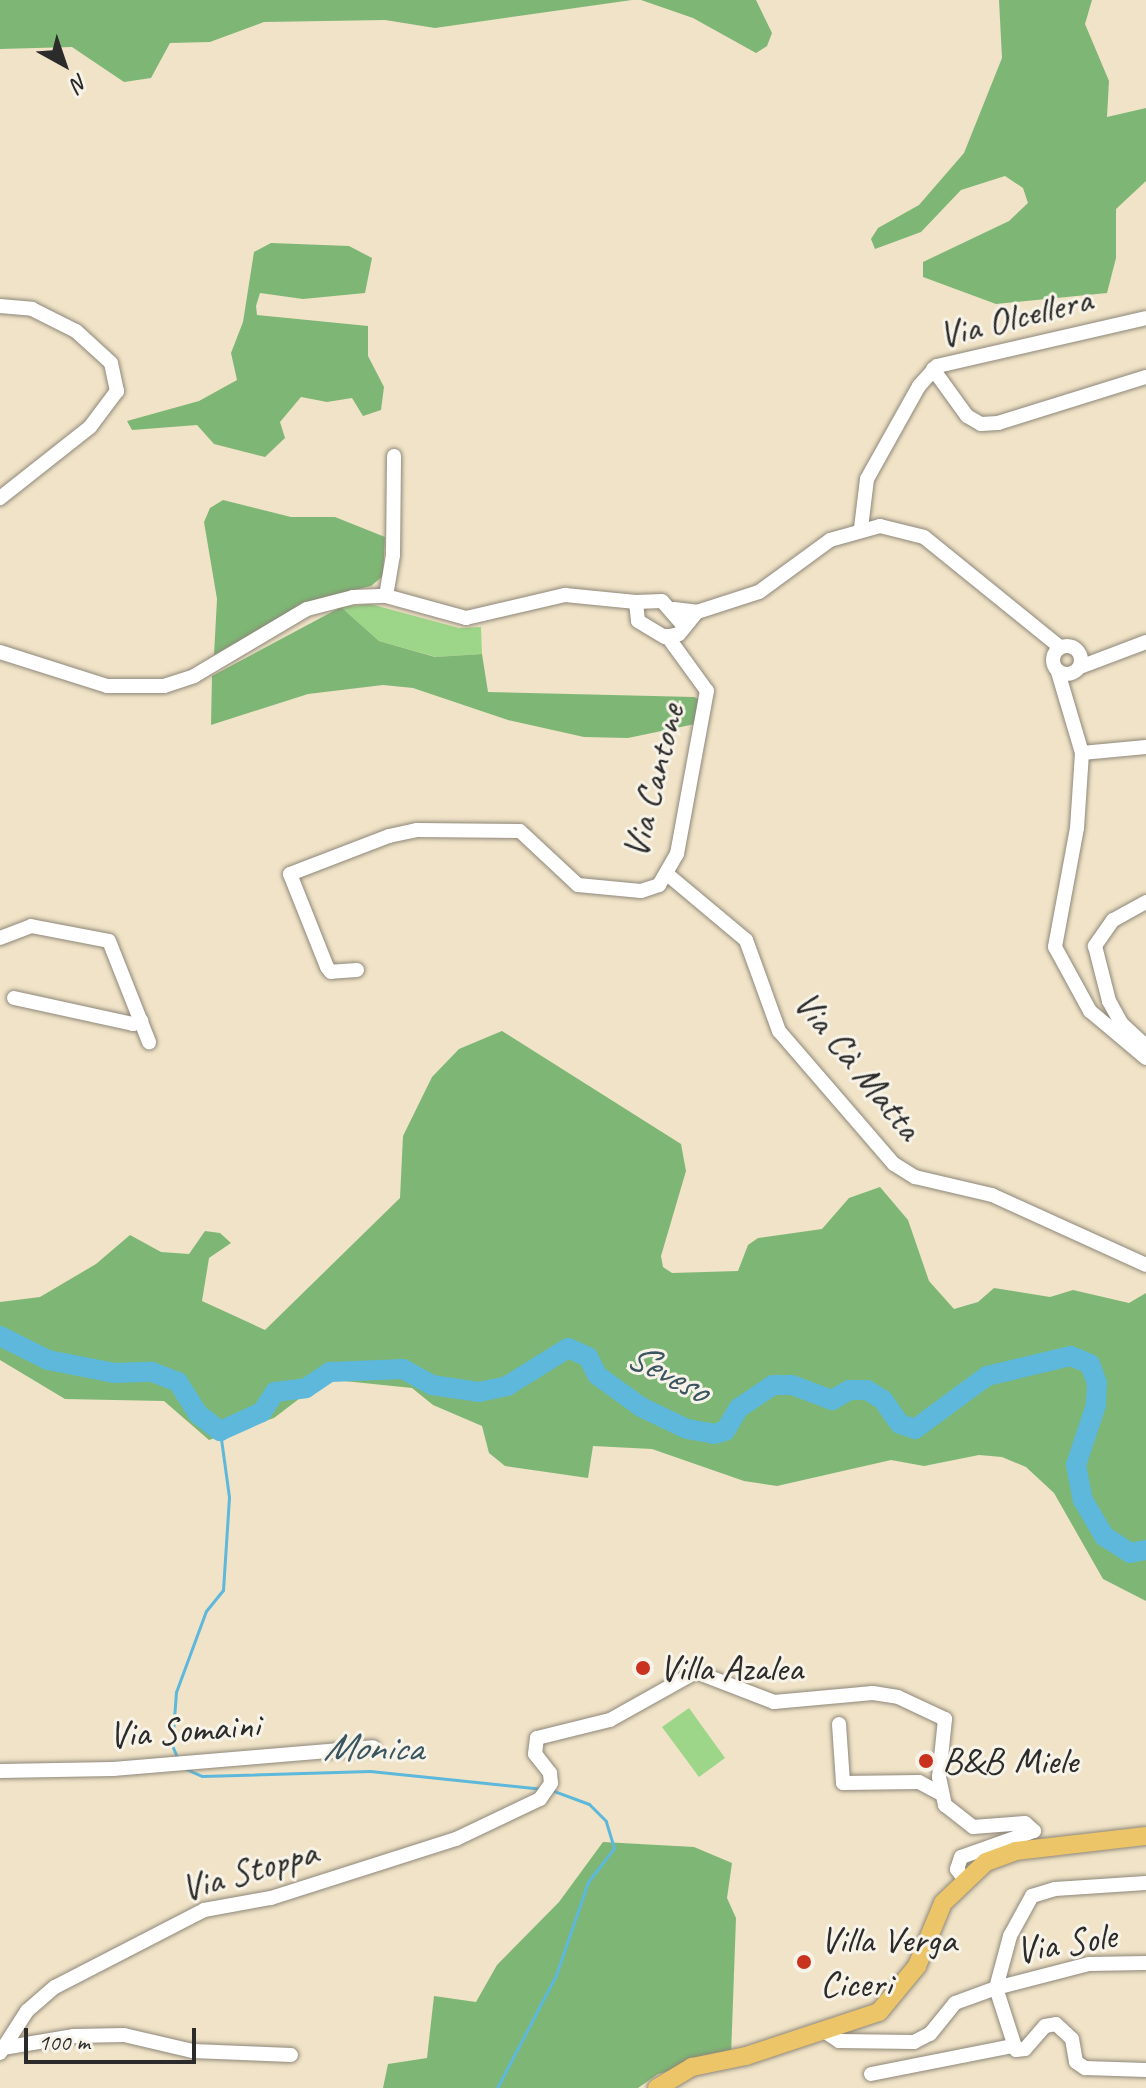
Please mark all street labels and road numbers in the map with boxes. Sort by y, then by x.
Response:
street label: Via Olcellera [934,276,1096,358]
street label: Via Cantone [612,699,694,863]
street label: Via Cà Matta [784,981,932,1149]
street label: Via Somaini [108,1702,260,1758]
street label: Via Stoppa [176,1829,322,1911]
street label: Via Sole [1013,1913,1119,1973]

